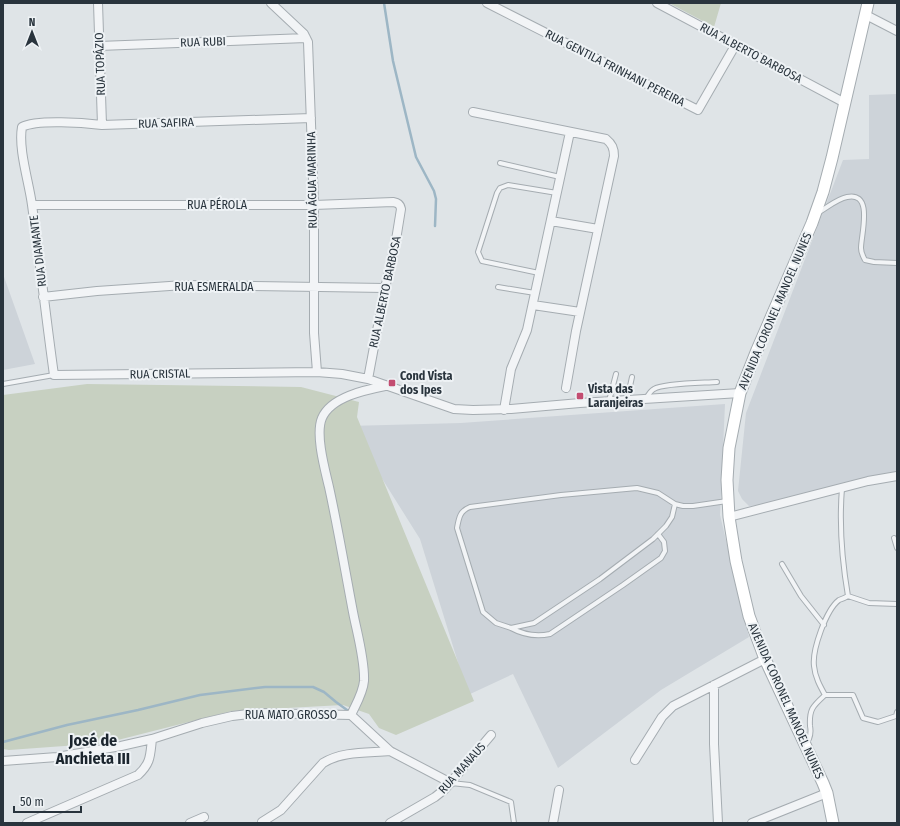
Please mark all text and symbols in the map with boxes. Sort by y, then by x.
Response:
north arrow [12,12,52,52]
text: N [29,16,35,29]
street label: RUA ALBERTO BARBOSA [697,20,805,86]
street label: RUA GENTILA FRINHANI PEREIRA [543,27,688,110]
street label: RUA TOPÁZIO [91,32,108,96]
street label: RUA RUBI [180,34,226,50]
street label: RUA SAFIRA [138,115,195,131]
street label: RUA ÁGUA MARINHA [303,131,320,229]
street label: RUA PÉROLA [187,197,248,212]
street label: RUA DIAMANTE [27,214,49,288]
street label: AVENIDA CORONEL MANOEL NUNES [735,230,815,392]
street label: RUA ALBERTO BARBOSA [366,234,404,349]
street label: RUA ESMERALDA [174,280,254,294]
street label: RUA CRISTAL [130,366,191,382]
place label: Cond Vista dos Ipes [400,369,453,397]
marker: Cond Vista dos Ipes [387,378,397,388]
place label: Vista das Laranjeiras [587,382,644,410]
marker: Vista das Laranjeiras [575,391,585,401]
street label: AVENIDA CORONEL MANOEL NUNES [745,621,827,781]
street label: RUA MATO GROSSO [245,708,337,722]
district label: José de Anchieta III [55,731,130,768]
street label: RUA MANAUS [435,740,489,796]
scale bar [14,788,81,814]
text: 50 m [20,795,44,809]

